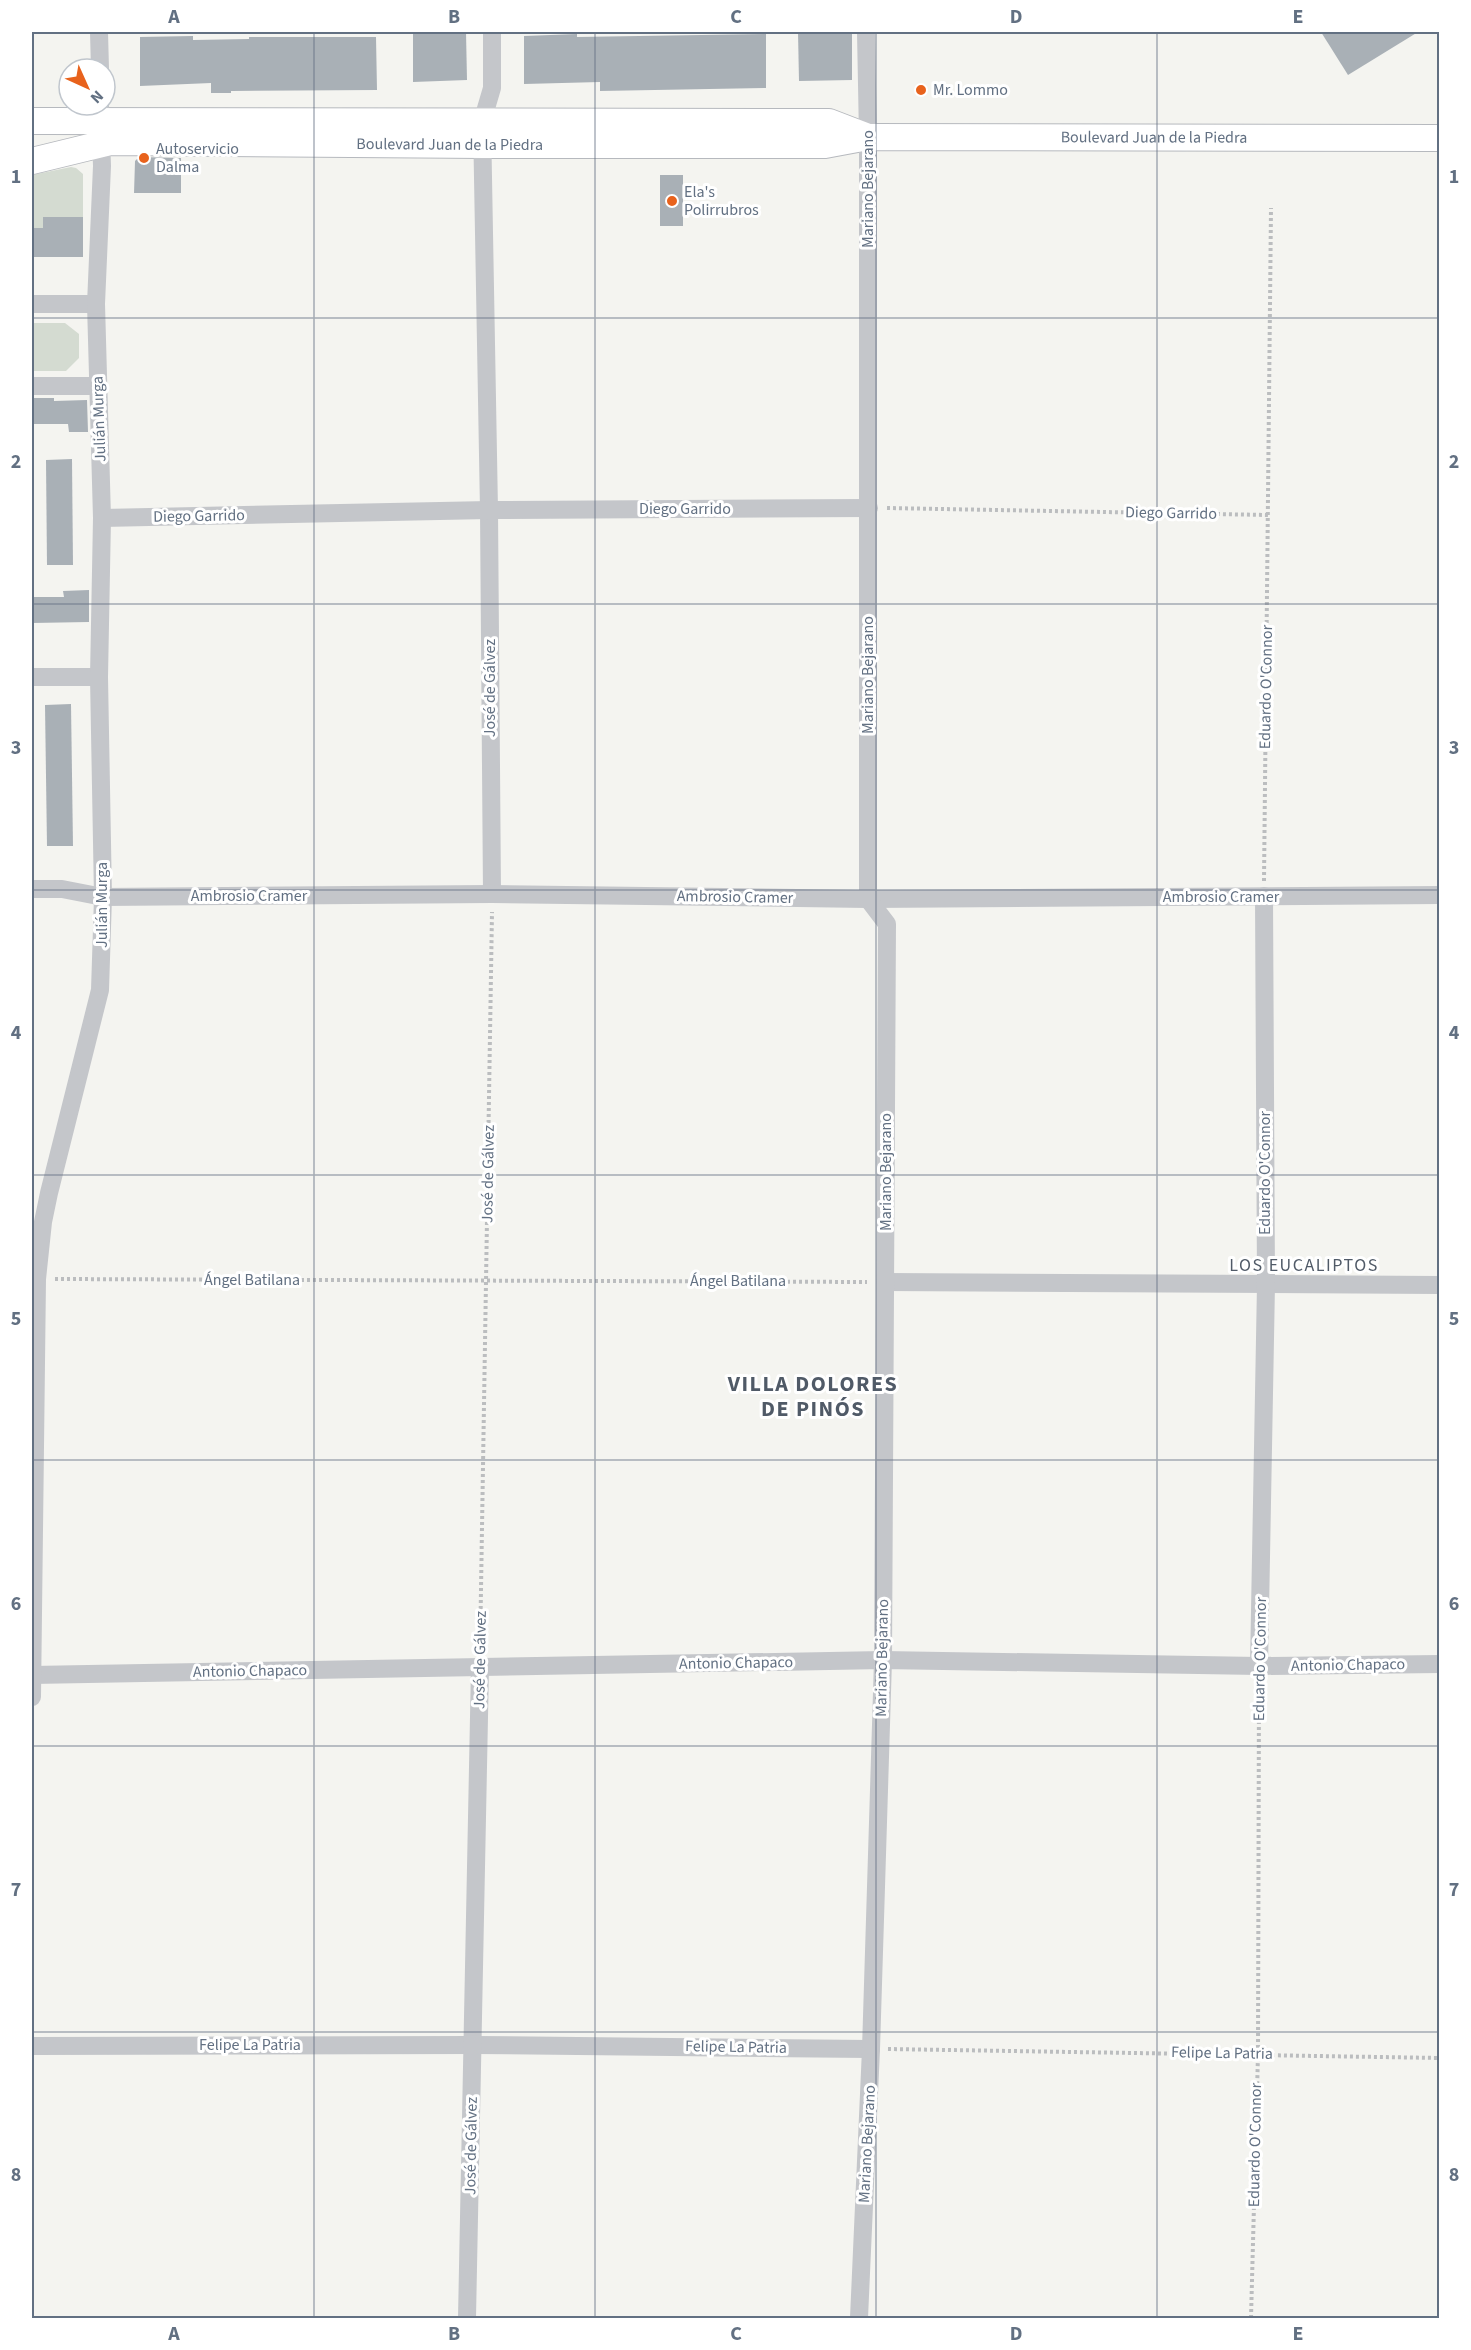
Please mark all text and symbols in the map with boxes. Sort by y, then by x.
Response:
text: A [167,3,180,31]
text: B [448,3,460,31]
text: C [730,3,742,31]
text: D [1010,3,1022,31]
text: E [1293,3,1303,31]
north arrow [57,57,117,117]
place label: Mr. Lommo [933,79,1008,101]
marker: Mr. Lommo [914,83,928,97]
text: N [85,85,108,108]
street label: Boulevard Juan de la Piedra [1061,126,1247,149]
street label: Mariano Bejarano [857,130,879,248]
street label: Boulevard Juan de la Piedra [356,133,543,156]
place label: Autoservicio Dalma [156,138,239,178]
marker: Autoservicio Dalma [137,151,151,165]
text: 1 [11,163,21,191]
text: 1 [1449,163,1459,191]
place label: Ela's Polirrubros [684,181,759,221]
marker: Ela's Polirrubros [665,194,679,208]
street label: Julián Murga [87,376,111,462]
text: 2 [11,448,21,476]
text: 2 [1449,448,1459,476]
street label: Diego Garrido [639,498,731,520]
street label: Diego Garrido [1125,501,1217,525]
street label: Diego Garrido [153,504,245,528]
street label: Mariano Bejarano [857,616,879,734]
street label: Eduardo O'Connor [1254,624,1278,749]
street label: José de Gálvez [479,639,501,737]
text: 3 [11,734,21,762]
text: 3 [1449,734,1459,762]
street label: Julián Murga [91,862,113,948]
street label: Ambrosio Cramer [191,885,308,907]
street label: Ambrosio Cramer [677,885,794,909]
street label: Ambrosio Cramer [1163,886,1280,908]
text: 4 [11,1019,22,1047]
text: 4 [1449,1019,1460,1047]
street label: Eduardo O'Connor [1254,1110,1276,1235]
street label: Mariano Bejarano [875,1113,897,1231]
street label: José de Gálvez [476,1124,500,1223]
district label: LOS EUCALIPTOS [1229,1253,1379,1278]
street label: Ángel Batilana [204,1269,300,1291]
street label: Ángel Batilana [690,1270,786,1292]
text: 5 [11,1305,21,1333]
text: 5 [1449,1305,1459,1333]
district label: VILLA DOLORES DE PINÓS [727,1368,898,1425]
text: 6 [11,1590,21,1618]
text: 6 [1449,1590,1459,1618]
street label: Eduardo O'Connor [1248,1596,1272,1721]
street label: Mariano Bejarano [870,1599,894,1717]
street label: José de Gálvez [468,1610,492,1709]
street label: Antonio Chapaco [679,1651,793,1675]
street label: Antonio Chapaco [1291,1653,1405,1677]
street label: Antonio Chapaco [193,1659,307,1683]
text: 7 [11,1876,21,1904]
text: 7 [1449,1876,1459,1904]
street label: Felipe La Patria [199,2034,301,2056]
street label: Felipe La Patria [685,2035,787,2059]
street label: Felipe La Patria [1171,2041,1273,2065]
street label: Eduardo O'Connor [1243,2082,1267,2207]
street label: Mariano Bejarano [853,2085,881,2203]
street label: José de Gálvez [459,2096,483,2195]
text: 8 [11,2161,21,2189]
text: 8 [1449,2161,1459,2189]
text: A [167,2320,180,2348]
text: B [448,2320,460,2348]
text: C [730,2320,742,2348]
text: D [1010,2320,1022,2348]
text: E [1293,2320,1303,2348]

